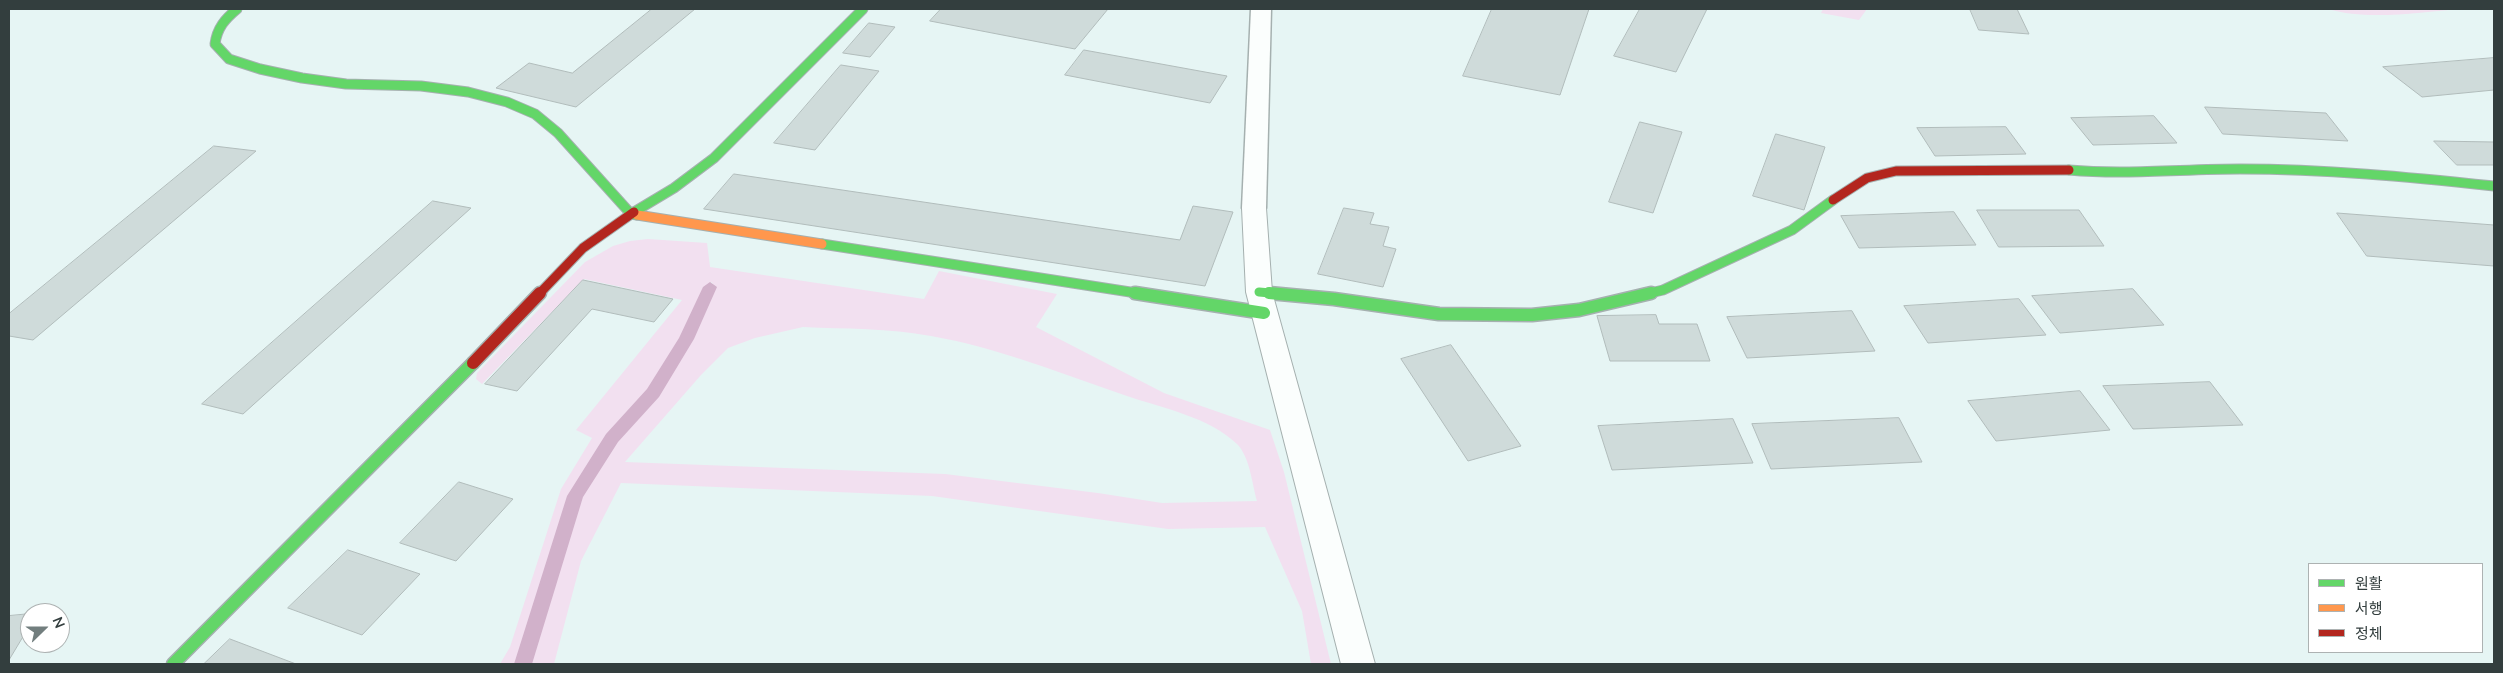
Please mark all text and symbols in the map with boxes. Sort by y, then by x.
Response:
legend [2308,563,2483,653]
text: 원활 [2355,574,2383,594]
text: 서행 [2355,599,2383,619]
north arrow [20,603,70,653]
text: N [48,614,69,631]
text: 정체 [2355,624,2383,644]

